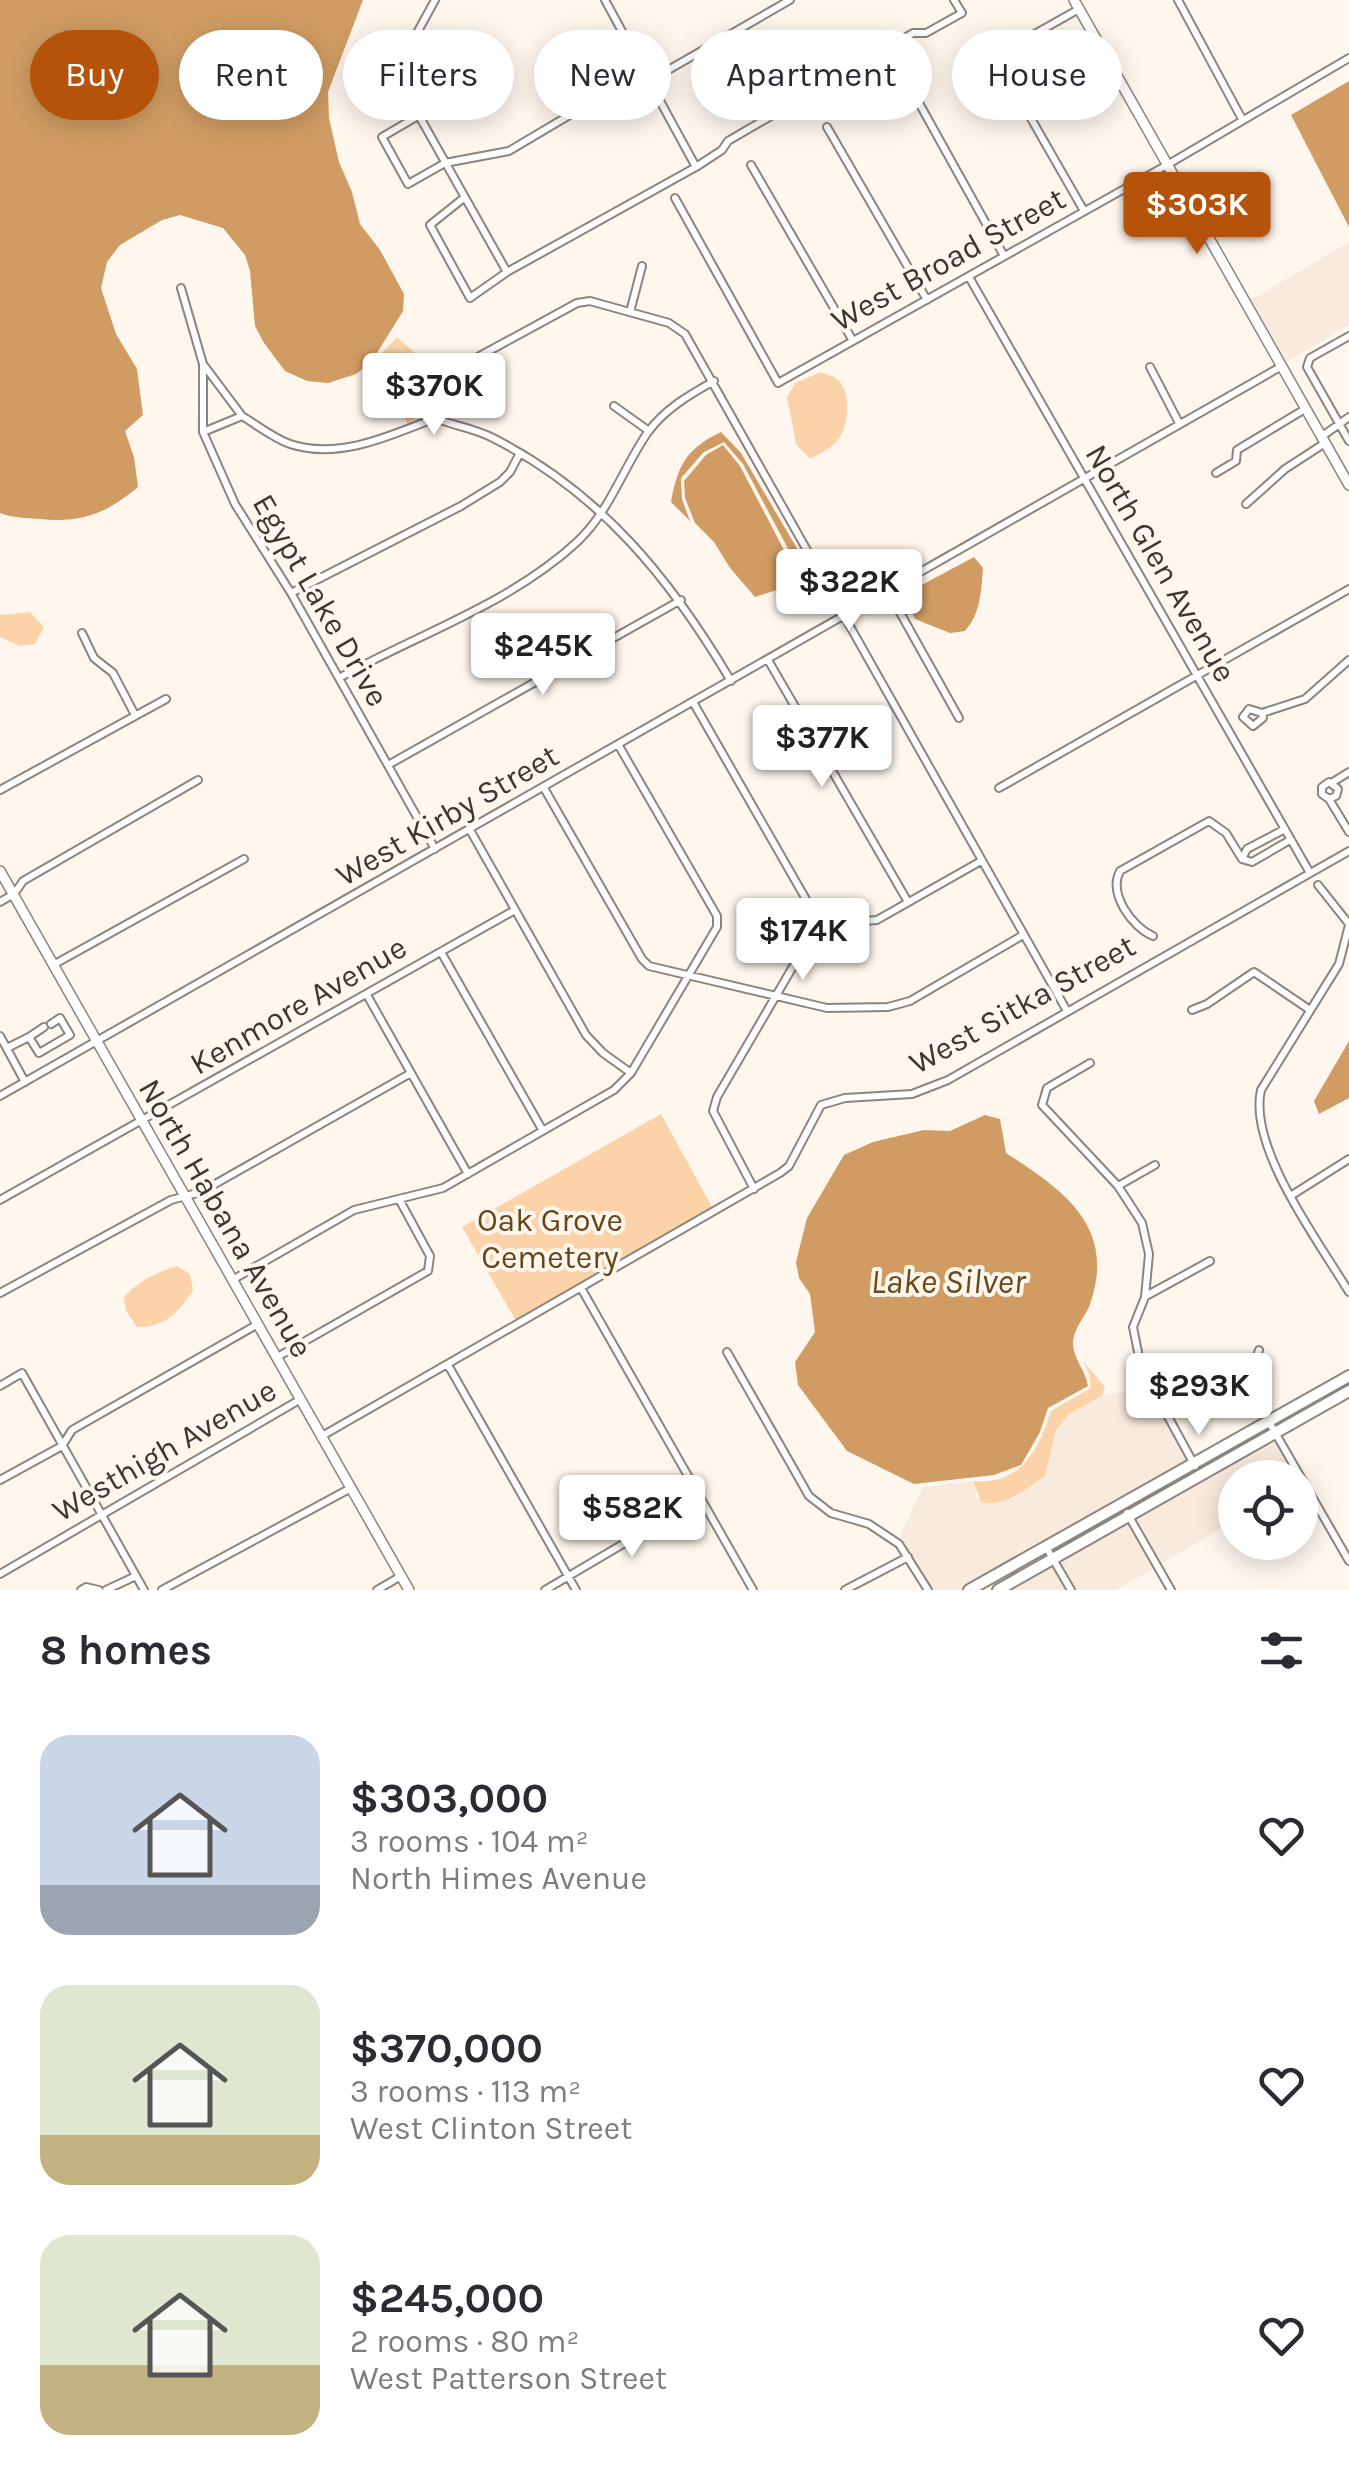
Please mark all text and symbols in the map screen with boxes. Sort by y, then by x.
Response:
chip: Buy [30,30,159,120]
chip: Rent [179,30,323,120]
chip: Filters [343,30,514,120]
chip: New [534,30,671,120]
chip: Apartment [691,30,932,120]
chip: House [952,30,1122,120]
pin: $303K [1127,172,1267,257]
street label: West Broad Street [825,180,1072,339]
text: $303K [1145,186,1249,223]
pin: $370K [364,353,504,438]
text: $370K [384,367,484,404]
street label: North Glen Avenue [1078,438,1244,689]
street label: Egypt Lake Drive [245,487,396,713]
pin: $322K [779,549,919,634]
text: $322K [798,563,900,600]
pin: $245K [473,613,613,698]
text: $245K [493,627,593,664]
pin: $377K [752,705,892,790]
text: $377K [775,719,869,756]
street label: West Kirby Street [330,737,565,894]
pin: $174K [733,898,873,983]
text: $174K [758,912,848,949]
street label: West Sitka Street [903,927,1142,1082]
street label: Kenmore Avenue [184,929,413,1082]
street label: North Habana Avenue [131,1072,320,1364]
park label: Oak Grove Cemetery [477,1202,623,1276]
water label: Lake Silver [870,1261,1027,1302]
pin: $293K [1129,1353,1269,1438]
text: $293K [1148,1367,1250,1404]
street label: Westhigh Avenue [46,1371,283,1529]
map controls [1218,1460,1318,1560]
button: locate [1218,1460,1318,1560]
pin: $582K [562,1475,702,1560]
text: $582K [581,1489,683,1526]
icon: filters [1254,1623,1309,1678]
text: 8 homes [40,1625,212,1675]
text: $303,000 [350,1773,548,1823]
icon: home [120,1775,240,1895]
icon: heart [1254,1808,1309,1863]
text: 3 rooms · 104 m² [350,1823,589,1860]
text: North Himes Avenue [350,1860,647,1897]
text: $370,000 [350,2023,543,2073]
icon: home [120,2025,240,2145]
icon: heart [1254,2058,1309,2113]
text: 3 rooms · 113 m² [350,2073,581,2110]
text: West Clinton Street [350,2110,632,2147]
text: $245,000 [350,2273,544,2323]
icon: home [120,2275,240,2395]
icon: heart [1254,2308,1309,2363]
text: 2 rooms · 80 m² [350,2323,579,2360]
text: West Patterson Street [350,2360,667,2397]

